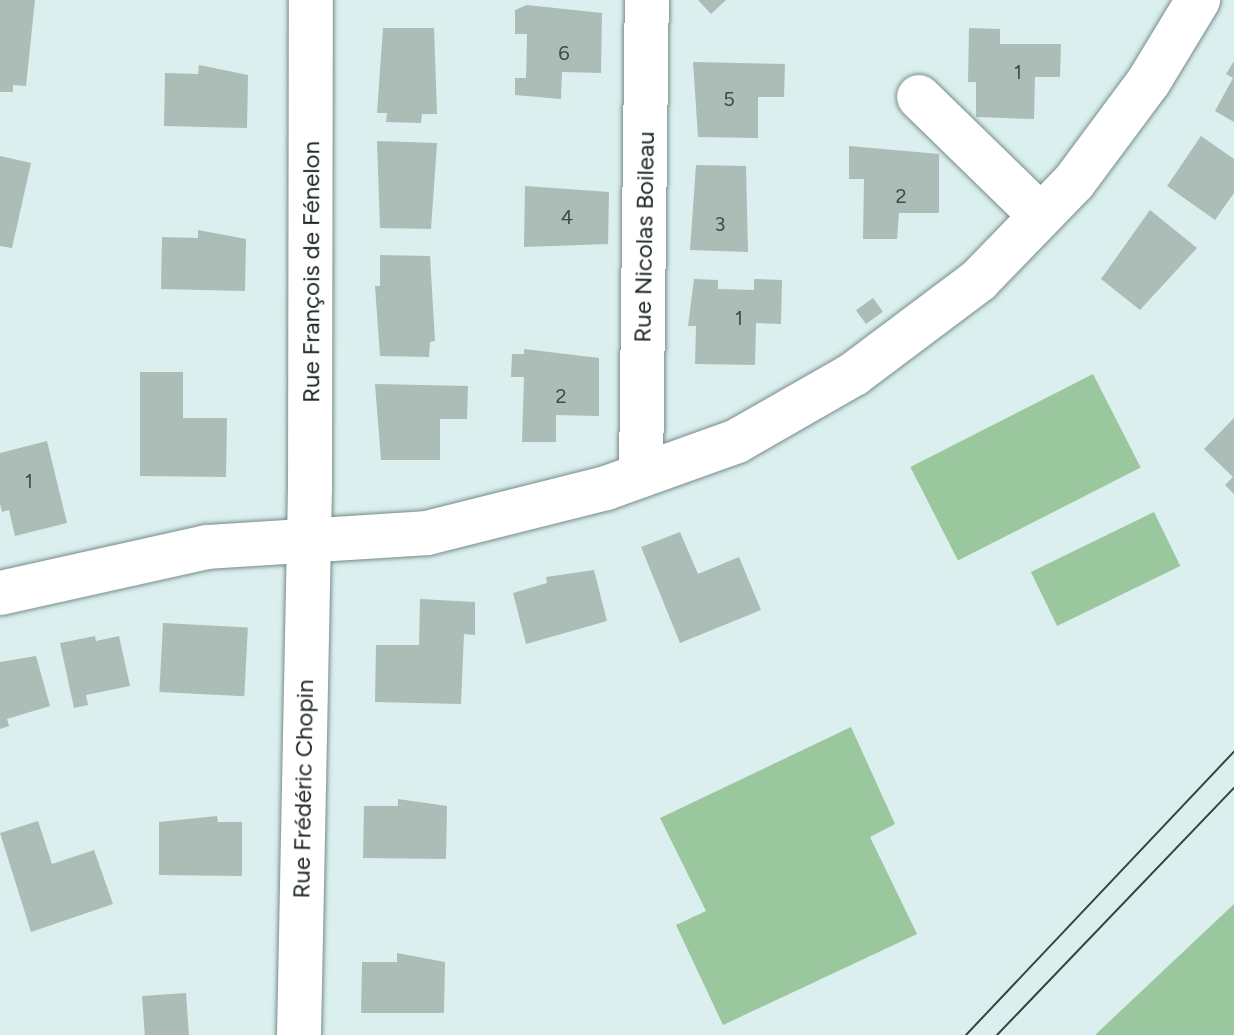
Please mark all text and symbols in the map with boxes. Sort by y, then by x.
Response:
house number: 6 [558,41,570,65]
house number: 1 [1014,60,1022,84]
house number: 5 [723,87,735,111]
street label: Rue Nicolas Boileau [628,131,660,343]
street label: Rue François de Fénelon [297,141,325,403]
house number: 2 [895,184,907,208]
house number: 4 [561,205,573,229]
house number: 3 [715,212,725,236]
house number: 1 [735,306,743,330]
house number: 2 [555,384,567,408]
house number: 1 [25,469,33,493]
street label: Rue Frédéric Chopin [287,679,319,899]

